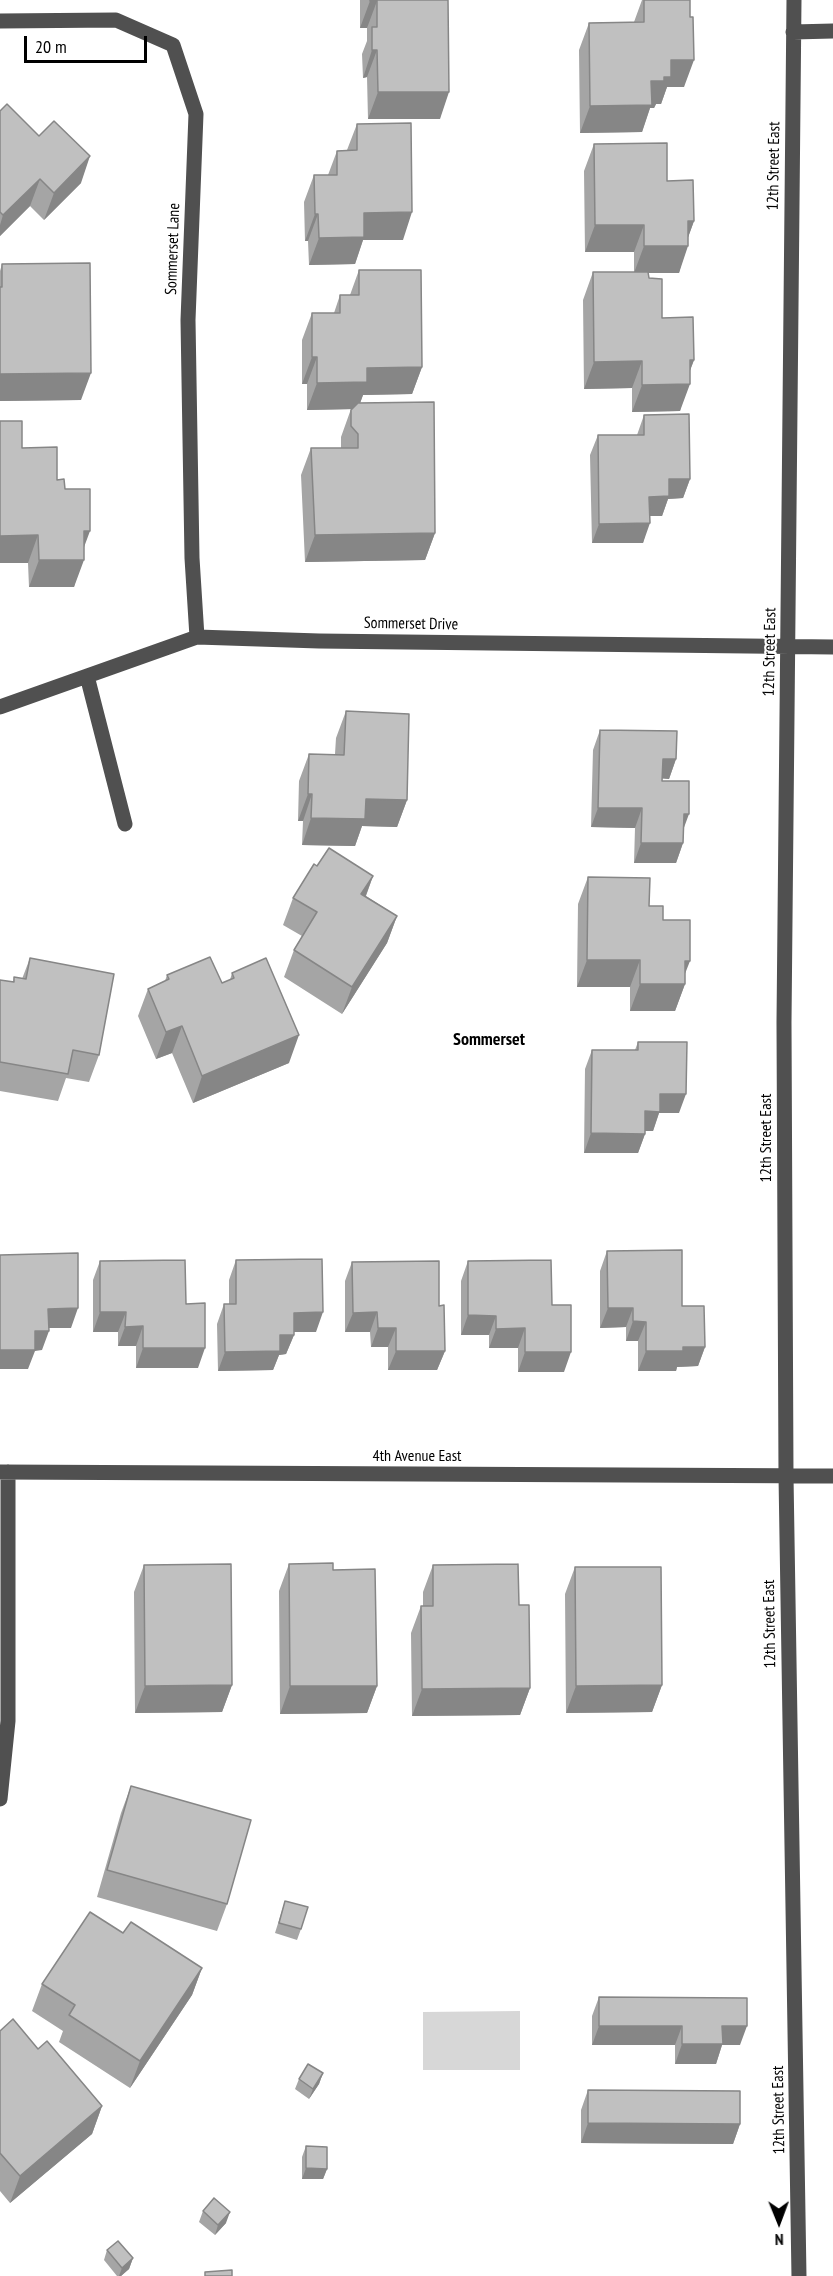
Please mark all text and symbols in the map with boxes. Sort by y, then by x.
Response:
scale bar [27,24,150,62]
text: 20 m [35,35,67,58]
street label: 12th Street East [764,121,784,211]
street label: Sommerset Lane [162,203,184,295]
street label: 12th Street East [760,607,780,697]
street label: Sommerset Drive [364,614,458,634]
district label: Sommerset [453,1029,525,1051]
street label: 12th Street East [756,1094,776,1182]
street label: 4th Avenue East [373,1446,461,1466]
street label: 12th Street East [760,1579,780,1669]
street label: 12th Street East [769,2065,789,2155]
north arrow [749,2192,809,2252]
text: N [775,2230,784,2250]

